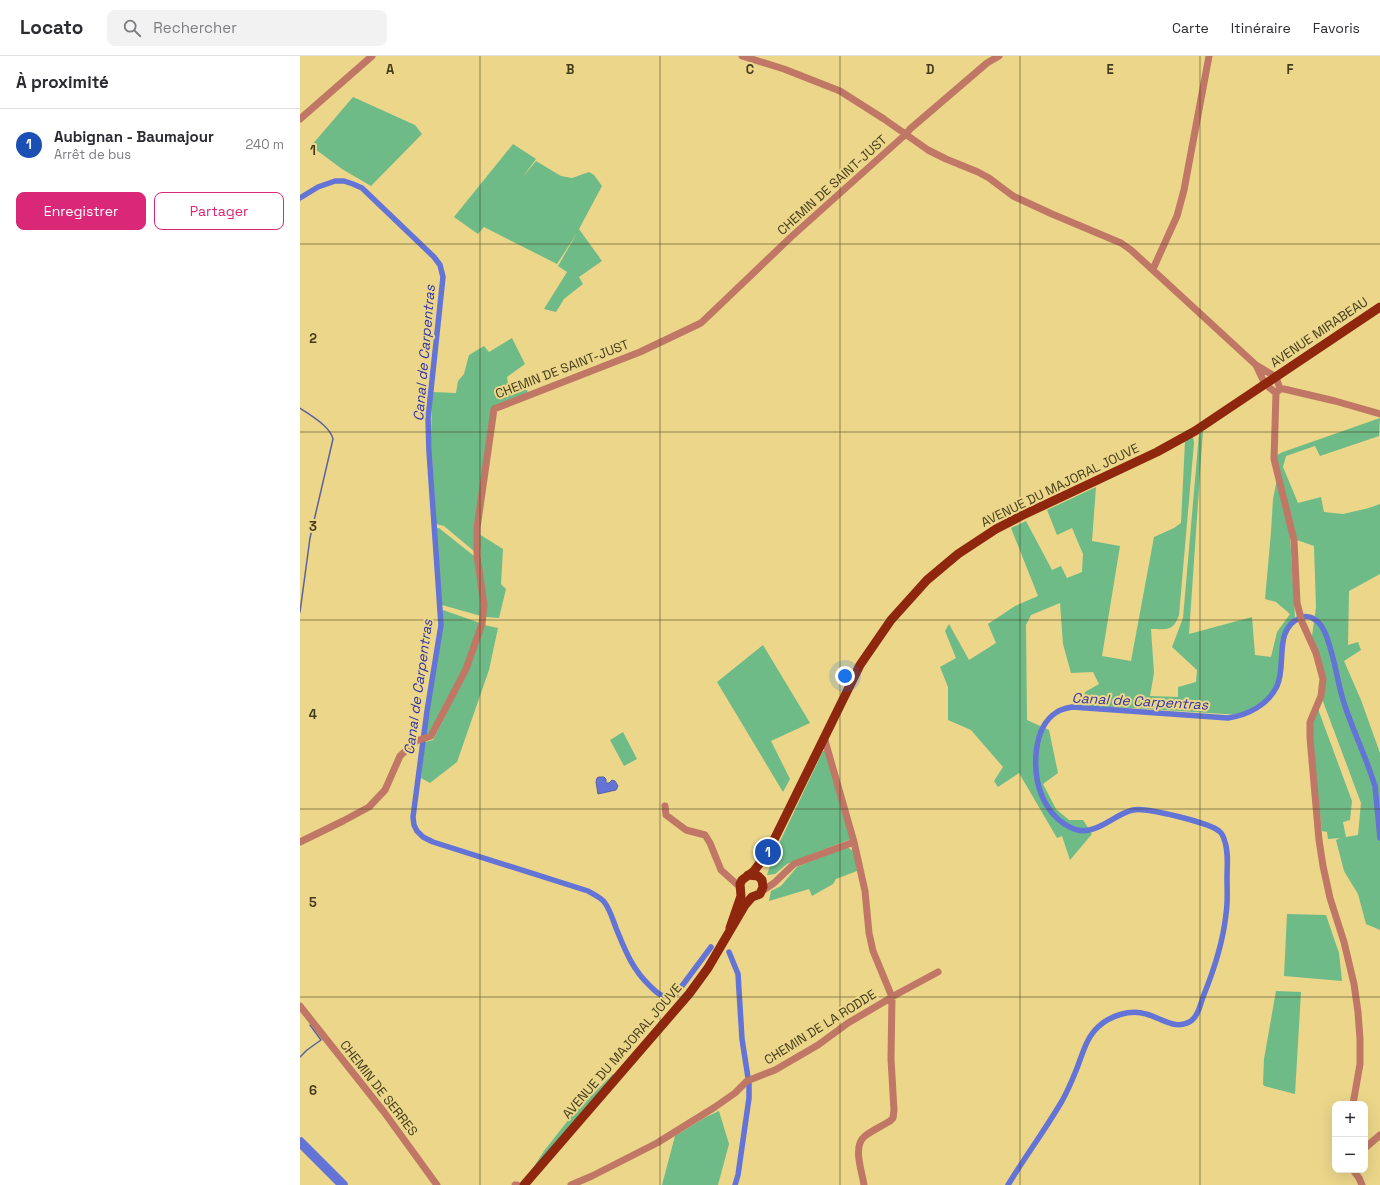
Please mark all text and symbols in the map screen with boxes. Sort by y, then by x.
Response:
search box [107,10,387,46]
text: Locato [20,15,83,40]
icon: search [121,17,143,39]
text: Rechercher [153,18,237,37]
text: Carte [1172,19,1209,37]
text: Itinéraire [1231,19,1291,37]
text: Favoris [1313,19,1360,37]
text: A [386,61,395,78]
text: B [566,61,575,78]
text: C [746,61,754,78]
text: D [926,61,935,78]
text: E [1106,61,1114,78]
text: F [1287,61,1294,78]
text: À proximité [16,71,109,93]
text: Aubignan - Baumajour [54,127,214,146]
street label: CHEMIN DE SAINT-JUST [774,131,891,239]
text: 1 [26,136,32,153]
text: 240 m [246,136,284,153]
text: 1 [310,142,316,159]
text: Arrêt de bus [54,146,131,163]
button: Enregistrer [16,192,146,230]
button: Partager [154,192,284,230]
water label: Canal de Carpentras [409,284,439,422]
street label: AVENUE MIRABEAU [1267,293,1371,371]
text: 2 [309,330,317,347]
street label: CHEMIN DE SAINT-JUST [493,336,632,402]
street label: AVENUE DU MAJORAL JOUVE [978,439,1142,531]
text: 3 [309,518,317,535]
water label: Canal de Carpentras [400,618,436,756]
your location [835,666,855,686]
water label: Canal de Carpentras [1071,688,1209,714]
text: 4 [309,706,317,723]
pin: 1 [755,837,781,867]
text: 5 [309,894,317,911]
street label: AVENUE DU MAJORAL JOUVE [559,980,685,1122]
street label: CHEMIN DE LA RODDE [761,986,879,1068]
street label: CHEMIN DE SERRES [336,1037,422,1139]
text: 6 [309,1082,317,1099]
map controls [1332,1101,1368,1173]
button: + [1332,1101,1368,1137]
button: − [1332,1137,1368,1173]

